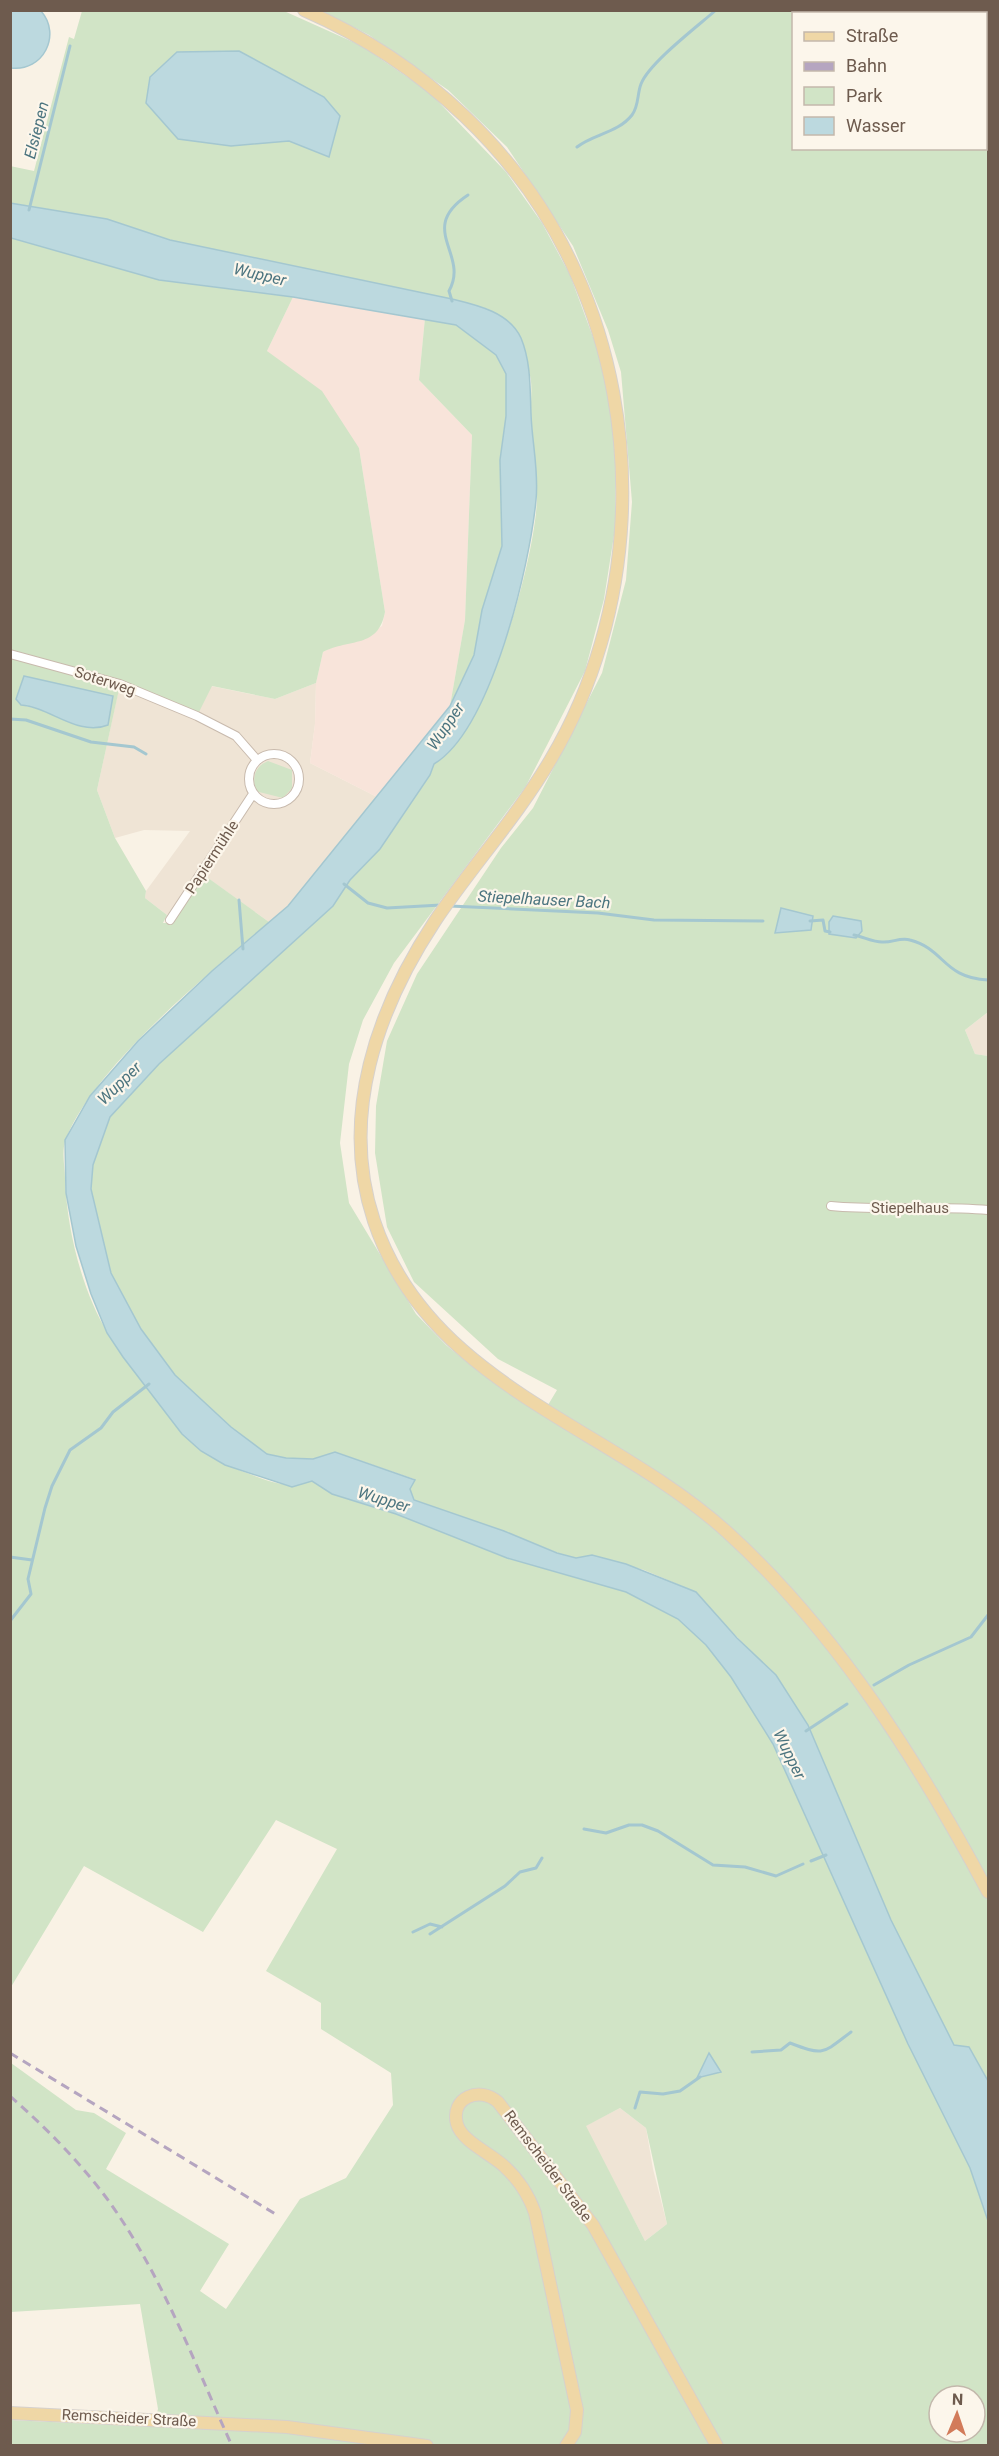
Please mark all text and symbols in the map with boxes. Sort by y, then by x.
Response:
legend [792,12,987,150]
text: Straße [846,25,898,46]
text: Bahn [846,55,887,76]
text: Park [846,85,883,106]
water label: Elsiepen [20,100,53,161]
text: Wasser [846,115,906,136]
water label: Wupper [232,259,289,290]
street label: Soterweg [72,663,138,699]
water label: Wupper [423,698,469,754]
street label: Papiermühle [182,817,242,897]
water label: Stiepelhauser Bach [477,887,611,912]
water label: Wupper [94,1058,146,1109]
street label: Stiepelhaus [871,1199,949,1217]
water label: Wupper [356,1483,413,1517]
water label: Wupper [769,1726,810,1783]
street label: Remscheider Straße [500,2107,596,2225]
north arrow [927,2384,987,2444]
text: N [952,2390,963,2409]
street label: Remscheider Straße [61,2405,197,2431]

